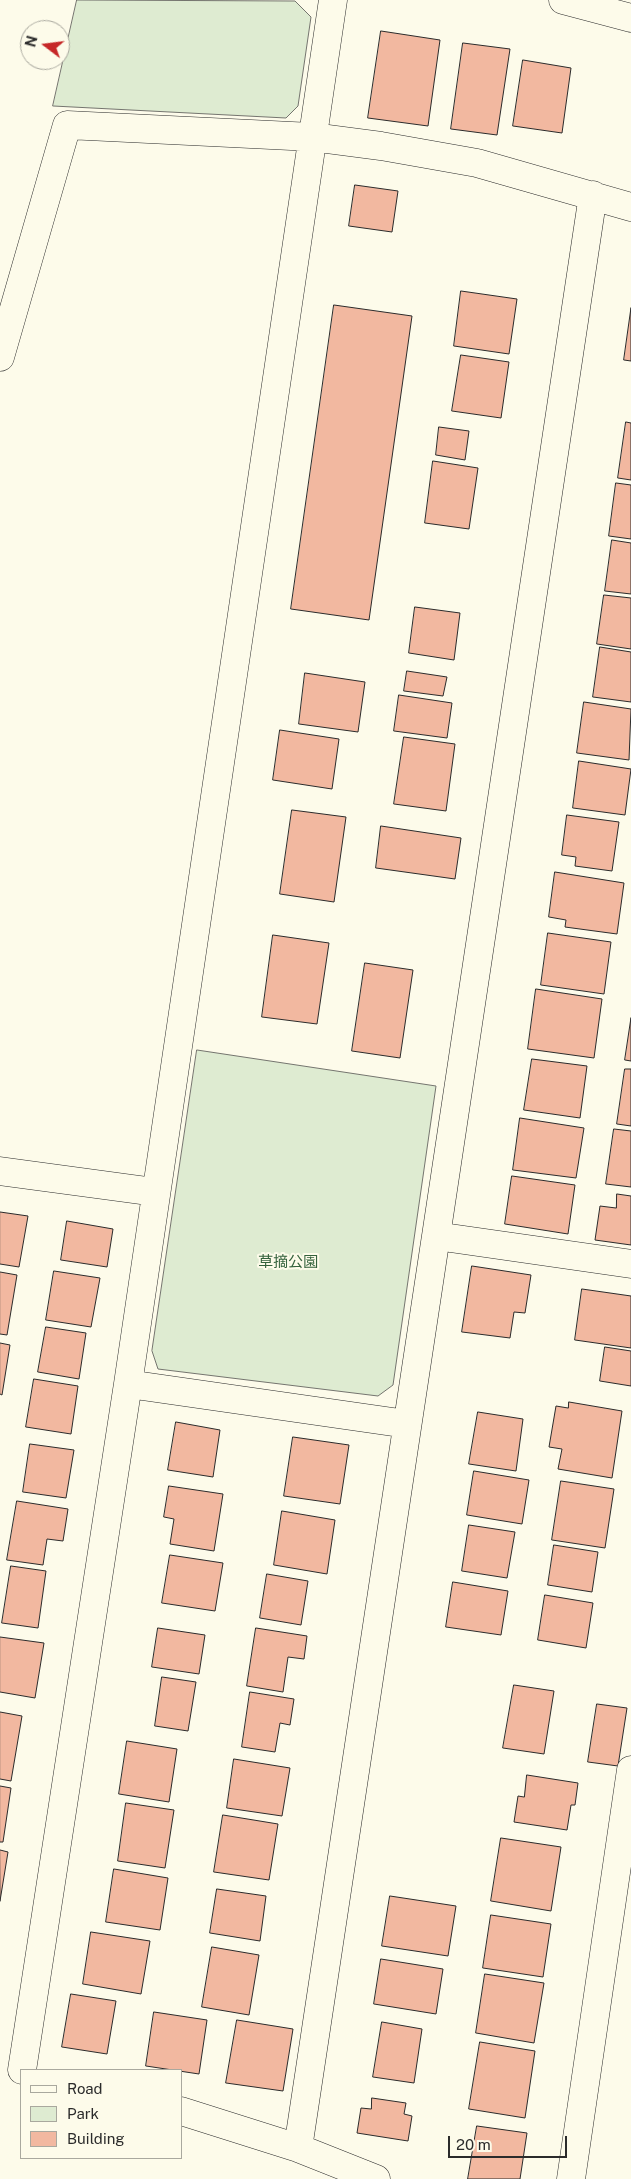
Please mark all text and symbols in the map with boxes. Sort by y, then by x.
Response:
north arrow [20,20,70,70]
text: N [22,34,41,49]
park label: 草摘公園 [258,1253,318,1271]
legend [20,2069,182,2159]
text: Road [67,2080,103,2097]
text: Park [67,2105,99,2122]
scale bar [451,2126,570,2158]
text: Building [67,2130,125,2147]
text: 20 m [456,2136,491,2153]

